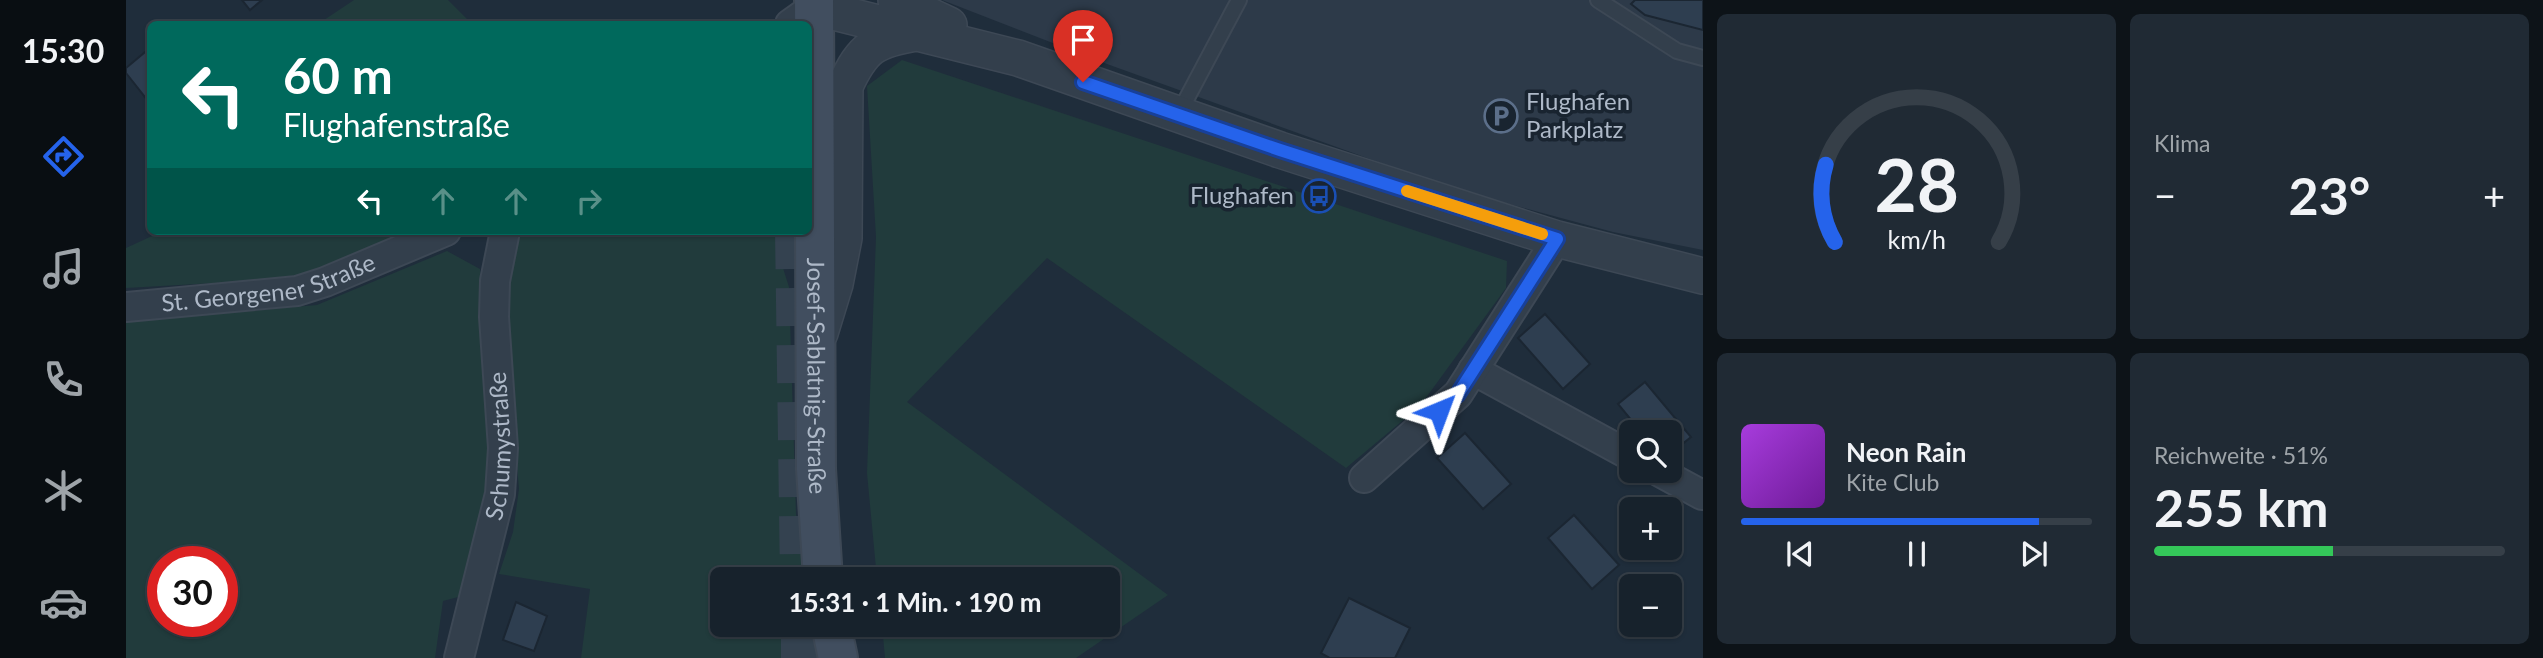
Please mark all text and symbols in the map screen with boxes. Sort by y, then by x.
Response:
pin [1053,10,1113,82]
icon: arrive [1064,21,1102,59]
text: 15:30 [22,31,104,70]
text: 60 m [283,46,393,104]
icon: left [168,49,259,140]
place label: Flughafen Parkplatz [1526,86,1630,143]
parking icon: Flughafen Parkplatz [1482,97,1520,135]
text: Flughafenstraße [283,105,510,144]
text: Klima [2154,129,2211,157]
icon: directions [39,132,88,181]
text: 28 [1874,141,1959,229]
text: 23° [2289,164,2370,226]
text: − [2154,172,2176,218]
text: + [2483,172,2505,218]
bus stop icon: Flughafen [1300,177,1338,215]
place label: Flughafen [1190,180,1294,209]
icon: left [351,182,389,220]
icon: ahead [424,182,462,220]
icon: ahead [497,182,535,220]
icon: right [570,182,608,220]
text: km/h [1887,224,1946,254]
icon: music [39,244,88,293]
street label: St. Georgener Straße [160,247,379,317]
street label: Josef-Sablatnig-Straße [802,258,834,495]
icon: phone [39,355,88,404]
street label: Schumystraße [478,371,516,523]
position arrow [1402,374,1476,448]
map controls [1619,420,1682,637]
button: search [1619,420,1682,483]
text: Neon Rain [1846,436,1966,468]
text: Reichweite · 51% [2154,441,2328,469]
icon: climate [39,466,88,515]
text: Kite Club [1846,468,1939,496]
text: 255 km [2154,476,2328,538]
button: + [1619,497,1682,560]
icon: previous [1781,535,1819,573]
icon: pause [1898,535,1936,573]
icon: next [2015,535,2053,573]
speed limit sign: 30 [147,546,238,637]
button: − [1619,574,1682,637]
icon: car [39,578,88,627]
text: 15:31 · 1 Min. · 190 m [788,586,1042,618]

